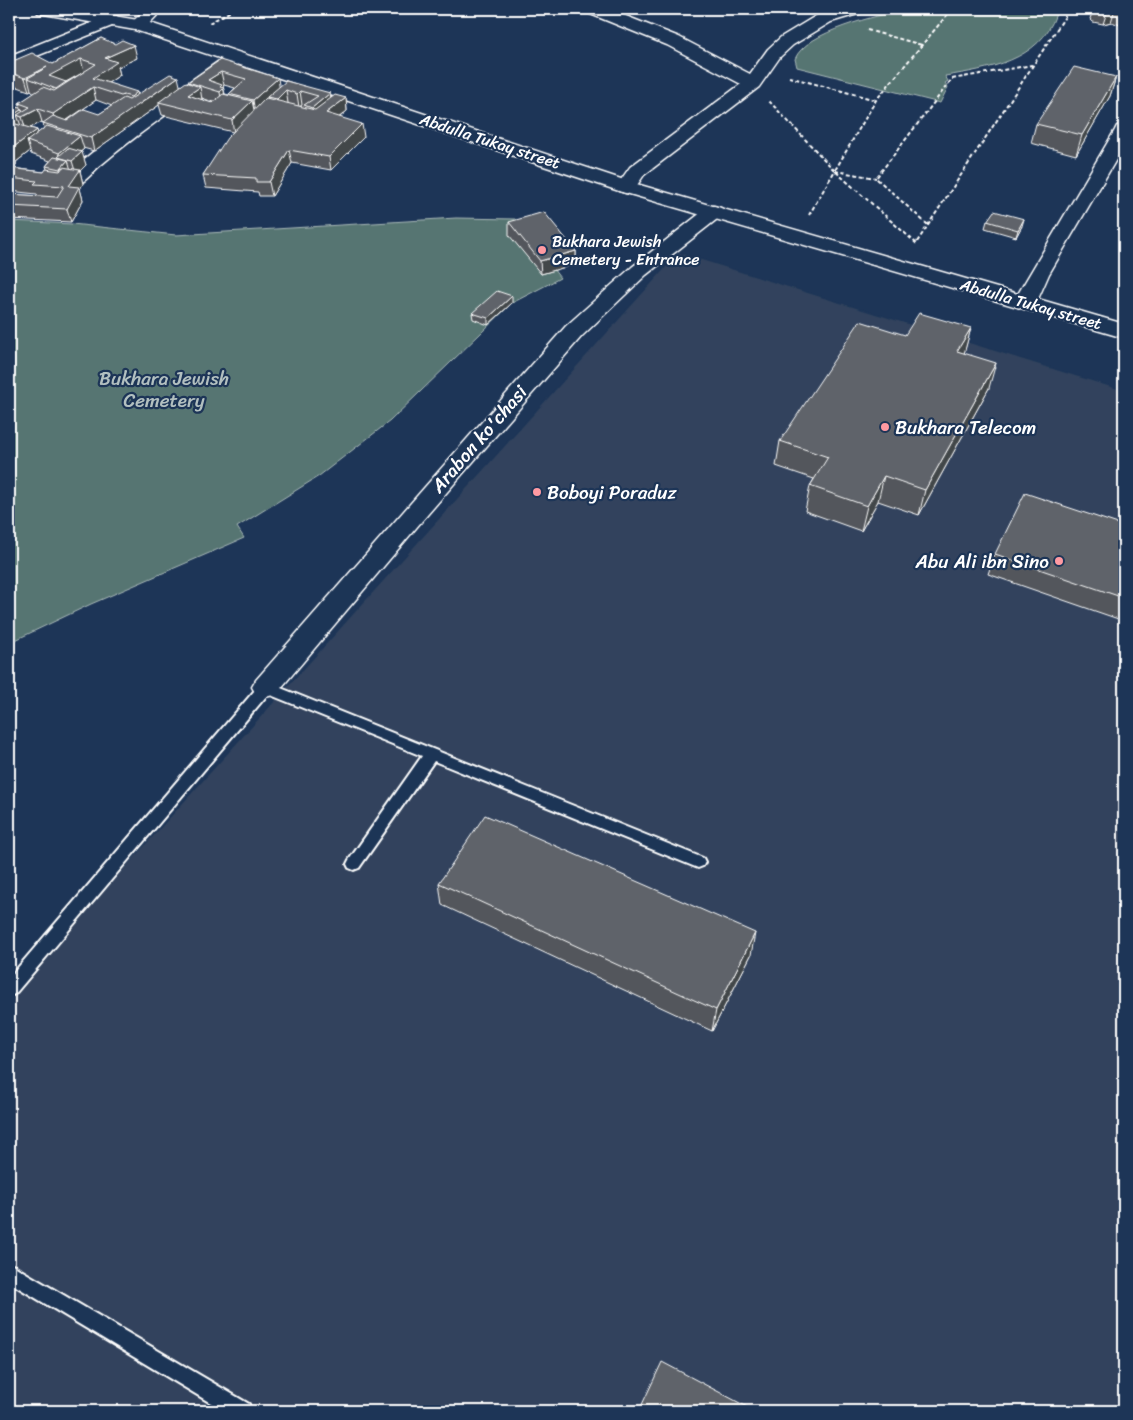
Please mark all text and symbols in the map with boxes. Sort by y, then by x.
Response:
street label: Abdulla Tukay street [415,104,564,177]
place label: Bukhara Jewish Cemetery - Entrance [552,227,699,274]
marker: Bukhara Jewish Cemetery - Entrance [536,244,548,256]
street label: Abdulla Tukay street [956,270,1105,338]
park label: Bukhara Jewish Cemetery [99,362,229,417]
street label: Arabon ko'chasi [422,377,536,501]
place label: Bukhara Telecom [895,411,1036,444]
marker: Bukhara Telecom [879,421,891,433]
place label: Boboyi Poraduz [547,476,677,509]
marker: Boboyi Poraduz [531,486,543,498]
place label: Abu Ali ibn Sino [914,545,1049,578]
marker: Abu Ali ibn Sino [1053,555,1065,567]

